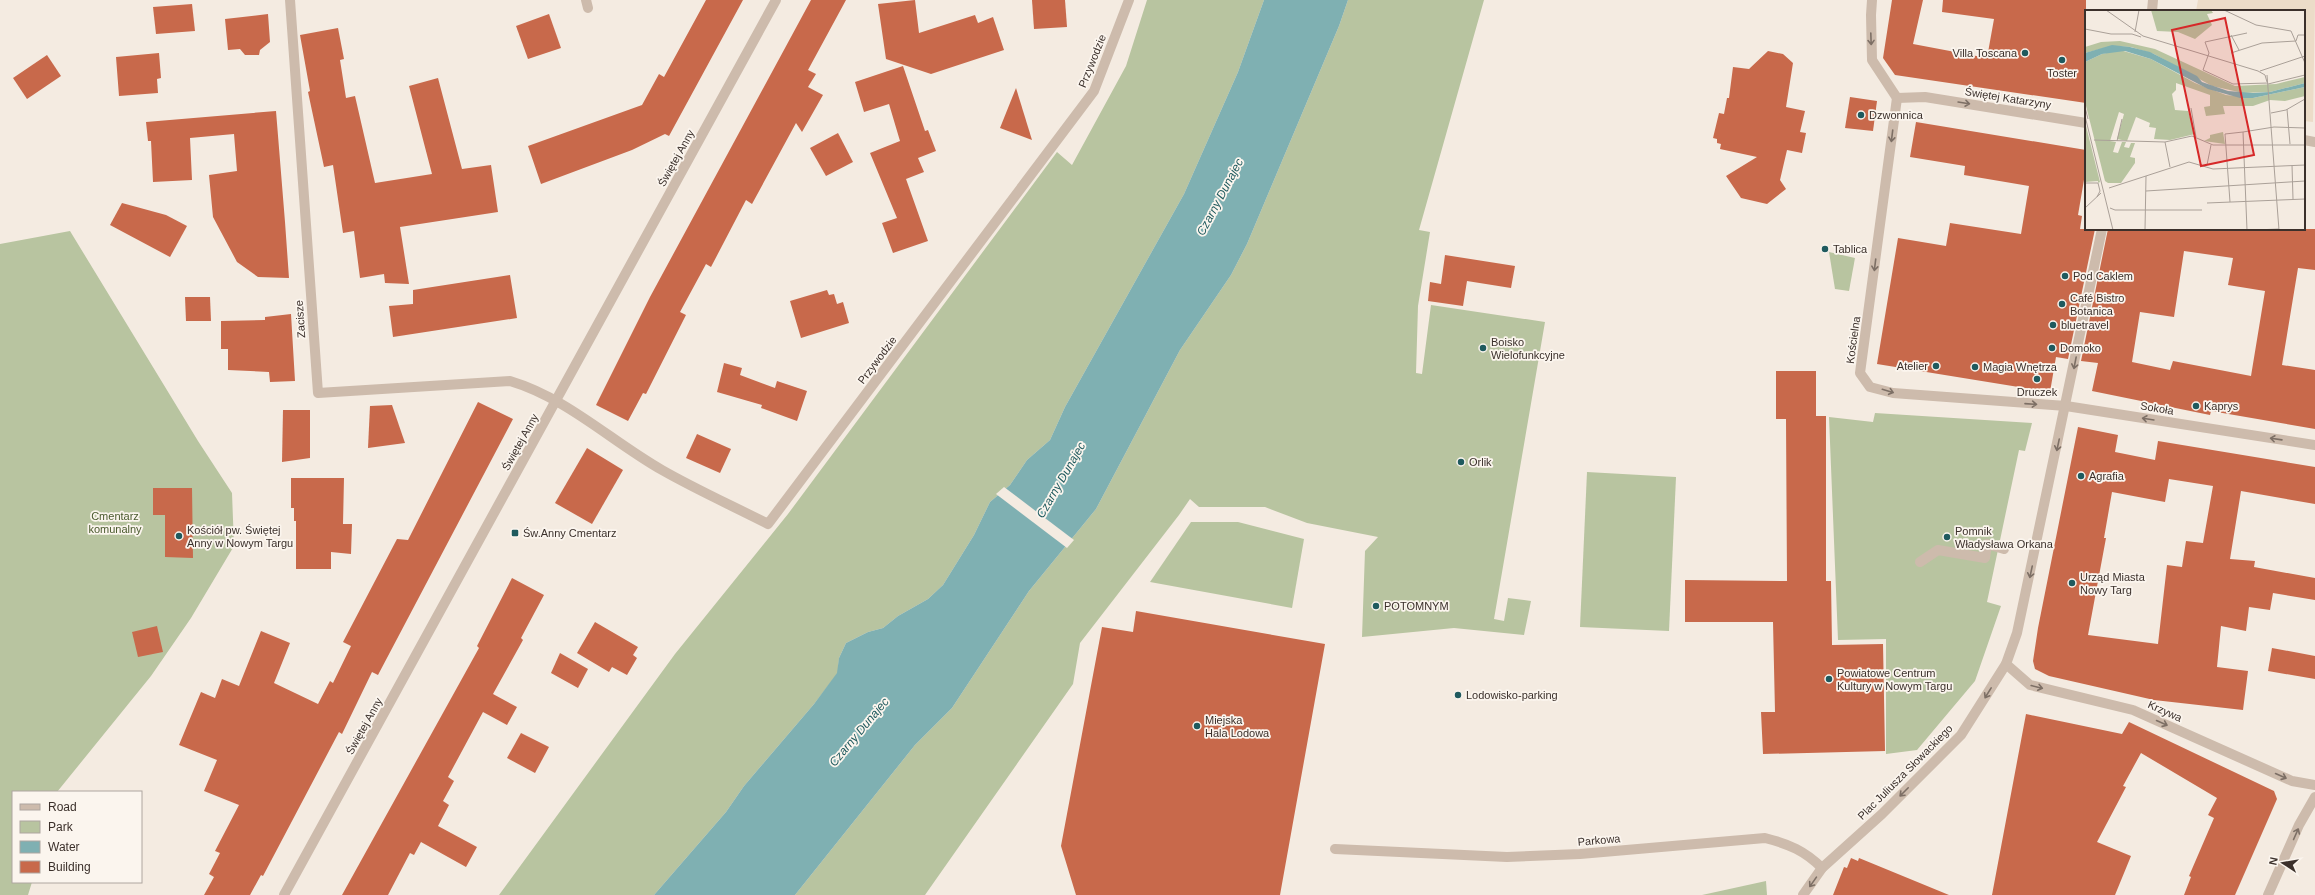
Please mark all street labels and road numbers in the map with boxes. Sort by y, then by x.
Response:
street label: Przywodzie [1076,33,1108,89]
street label: Świętej Katarzyny [1964,85,2053,111]
street label: Świętej Anny [655,127,697,188]
street label: Zacisze [293,300,307,338]
street label: Kościelna [1844,315,1862,364]
street label: Przywodzie [855,334,899,386]
street label: Sokoła [2139,399,2175,417]
street label: Świętej Anny [499,411,541,472]
street label: Świętej Anny [343,695,385,756]
street label: Krzywa [2146,698,2185,724]
street label: Plac Juliusza Słowackiego [1855,722,1955,822]
street label: Parkowa [1577,832,1622,848]

